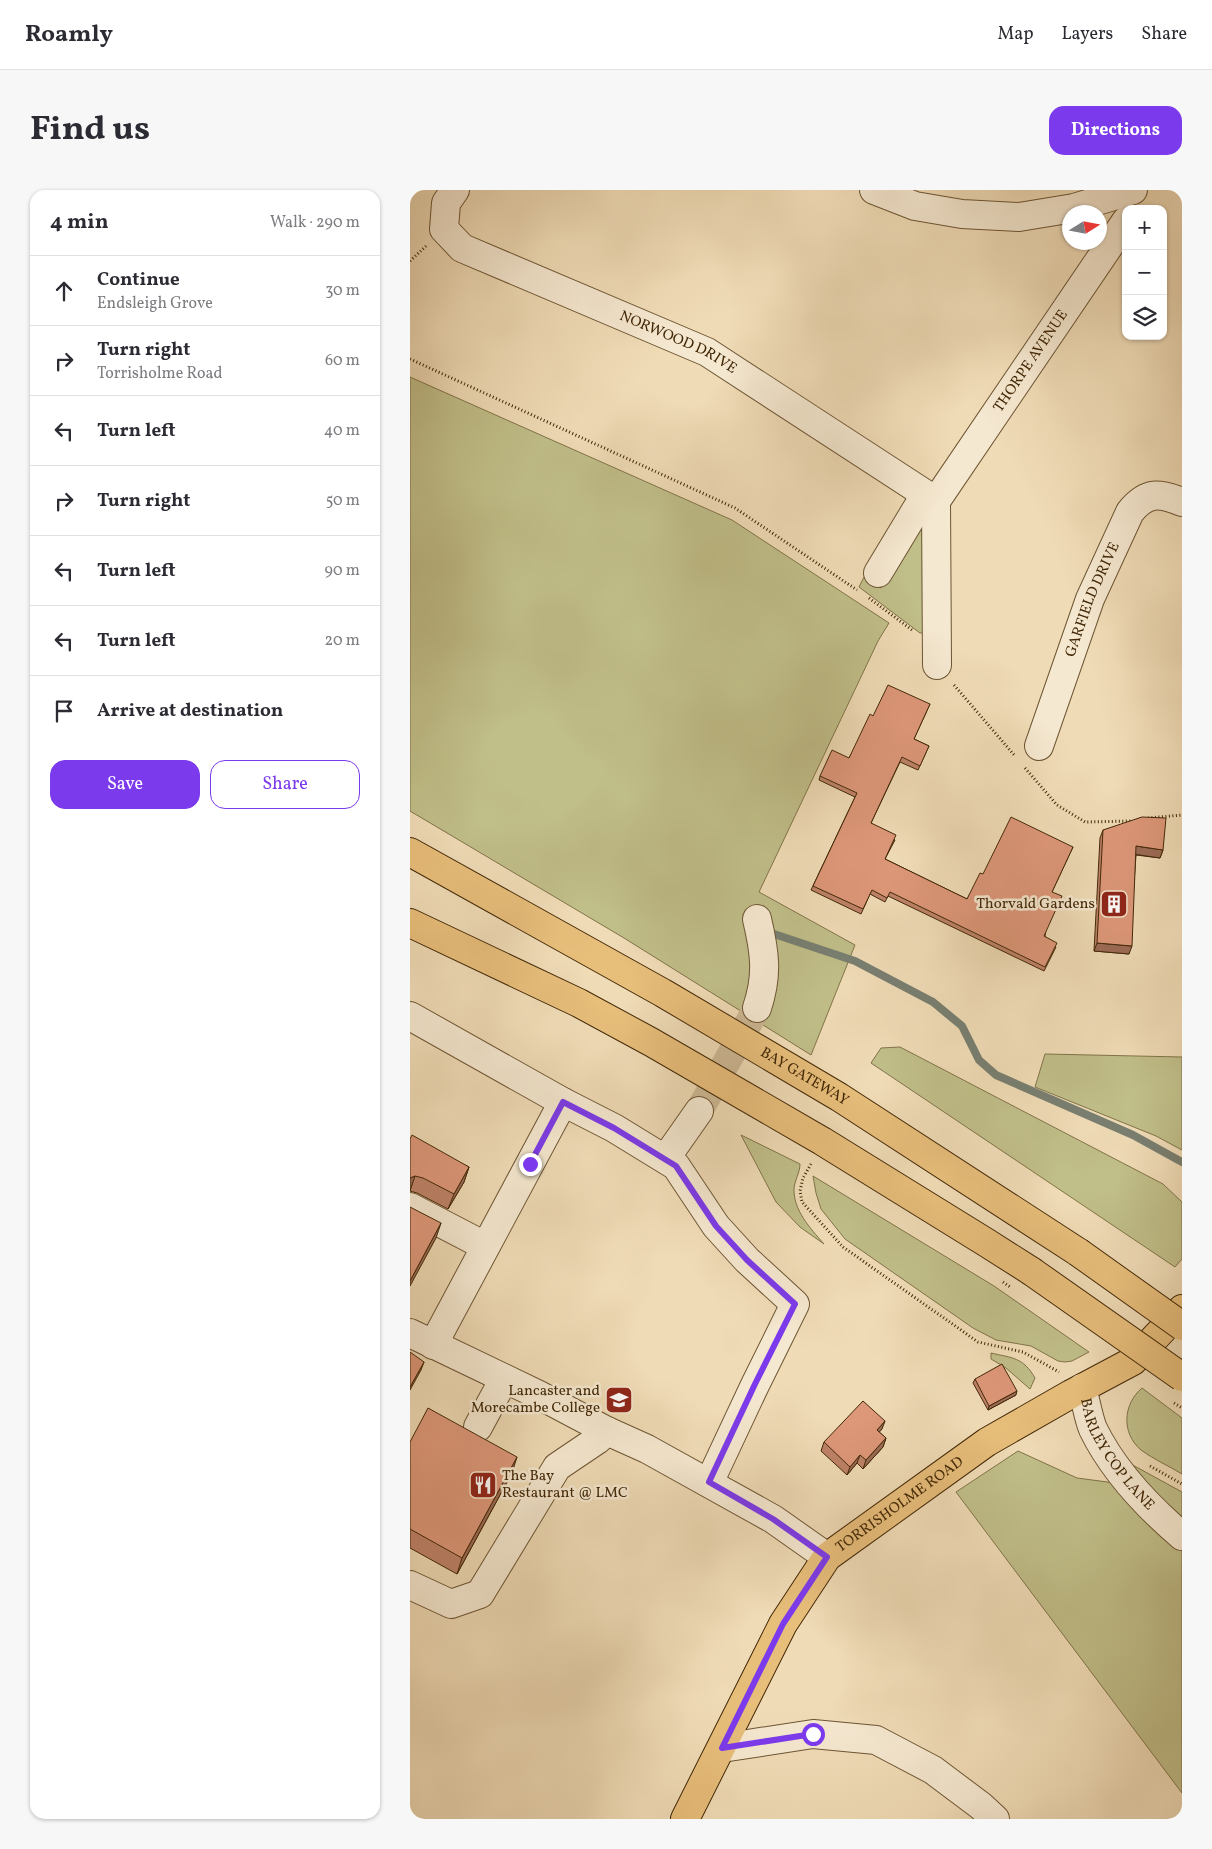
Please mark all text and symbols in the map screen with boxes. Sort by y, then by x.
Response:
text: Roamly [25,18,113,52]
text: Map [997,22,1033,47]
text: Layers [1061,22,1113,47]
text: Share [1141,22,1187,47]
text: Find us [30,106,150,154]
button: Directions [1049,106,1182,155]
north arrow [1062,205,1107,250]
map controls [1122,205,1167,340]
button: + [1122,205,1167,250]
text: 4 min [50,208,109,237]
text: Walk · 290 m [270,212,360,234]
button: − [1122,250,1167,295]
text: Continue [97,267,180,293]
icon: ahead [50,277,78,305]
text: 30 m [325,280,360,302]
text: Endsleigh Grove [97,293,213,315]
button: layers [1122,295,1167,340]
street label: NORWOOD DRIVE [616,306,741,379]
street label: THORPE AVENUE [989,306,1073,417]
text: Turn right [97,337,190,363]
icon: right [50,347,78,375]
text: 60 m [325,350,360,372]
text: Torrisholme Road [97,363,223,385]
icon: left [50,417,78,445]
text: Turn left [97,418,176,444]
text: 40 m [324,420,360,442]
icon: right [50,487,78,515]
text: Turn right [97,488,190,514]
text: 50 m [326,490,360,512]
street label: GARFIELD DRIVE [1060,539,1125,660]
icon: left [50,557,78,585]
text: Turn left [97,558,176,584]
text: 90 m [324,560,360,582]
icon: left [50,627,78,655]
text: Turn left [97,628,176,654]
text: 20 m [325,630,360,652]
icon: arrive [50,697,78,725]
text: Arrive at destination [97,698,283,724]
button: Save [50,760,200,809]
button: Share [210,760,360,809]
building icon: Thorvald Gardens [1099,889,1129,919]
place label: Thorvald Gardens [976,894,1095,915]
street label: BAY GATEWAY [756,1042,853,1111]
route end [519,1153,542,1176]
place label: Lancaster and Morecambe College [471,1381,600,1419]
school or university icon: Lancaster and Morecambe College [604,1385,634,1415]
street label: BARLEY COP LANE [1075,1396,1159,1515]
street label: TORRISHOLME ROAD [832,1452,968,1558]
place label: The Bay Restaurant @ LMC [502,1466,628,1504]
restaurant icon: The Bay Restaurant @ LMC [468,1470,498,1500]
route start [802,1723,825,1746]

